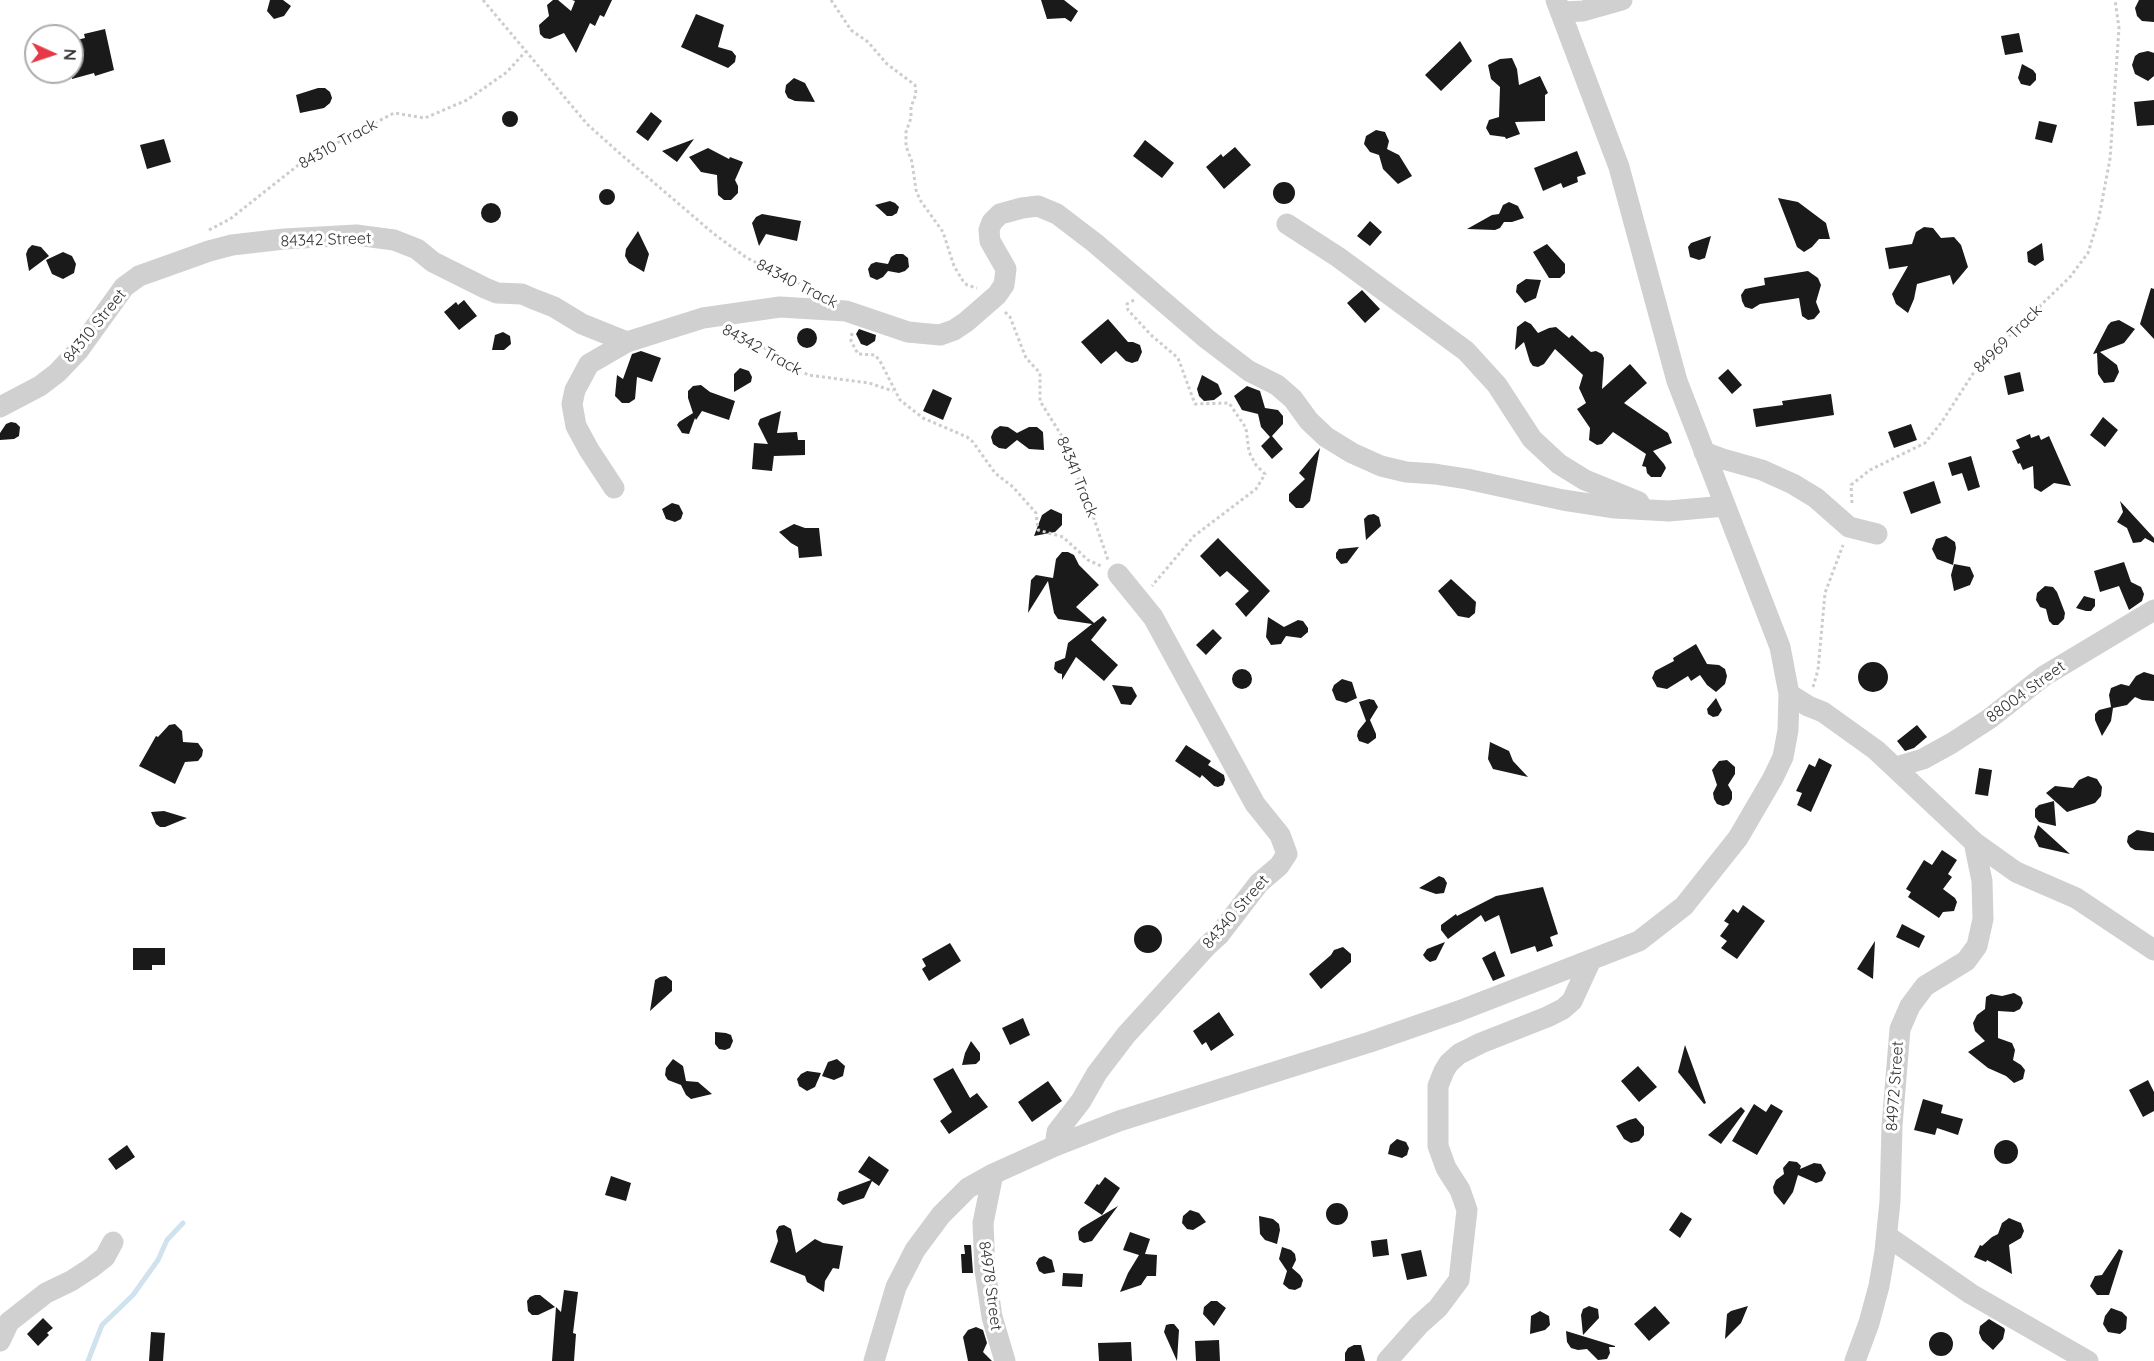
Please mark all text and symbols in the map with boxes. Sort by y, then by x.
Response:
north arrow [24,24,84,84]
text: N [60,48,80,61]
street label: 84310 Track [296,115,380,173]
street label: 84342 Street [280,229,372,251]
street label: 84340 Track [753,255,841,313]
street label: 84310 Street [60,285,130,367]
street label: 84969 Track [1970,301,2046,377]
street label: 84342 Track [719,320,805,380]
street label: 84341 Track [1052,434,1102,520]
street label: 88004 Street [1983,657,2069,727]
street label: 84340 Street [1199,871,1273,953]
street label: 84972 Street [1882,1040,1908,1132]
street label: 84978 Street [974,1240,1006,1332]

